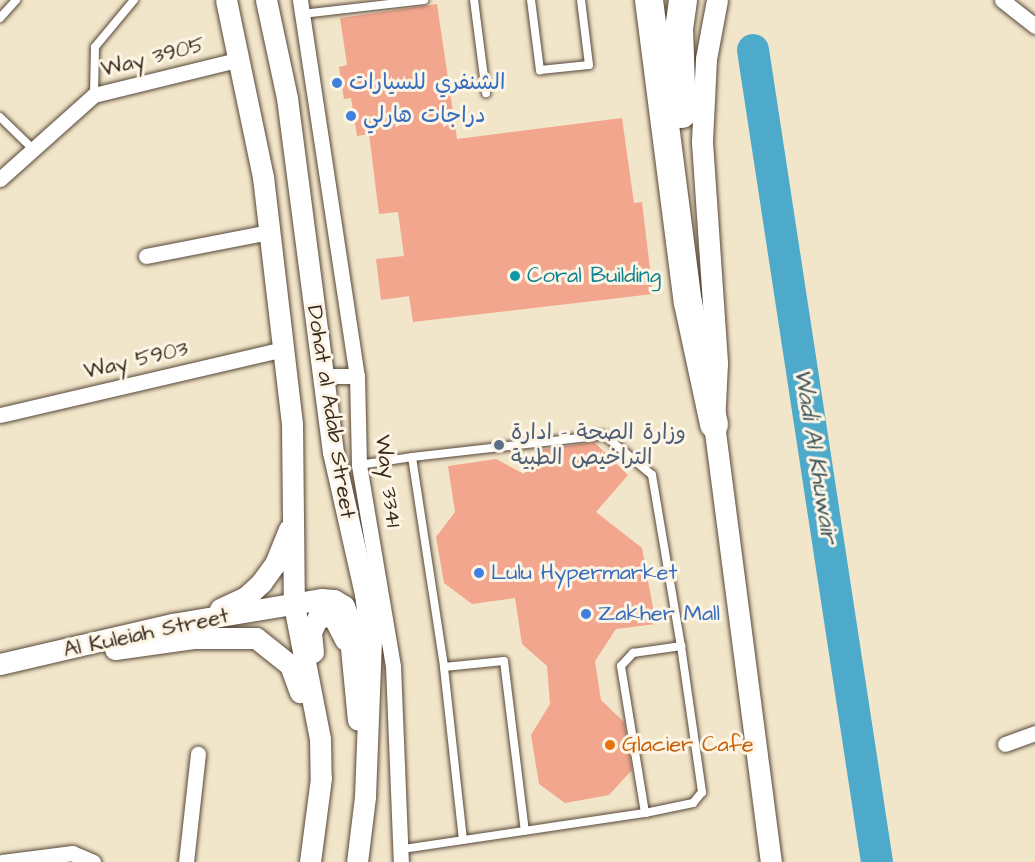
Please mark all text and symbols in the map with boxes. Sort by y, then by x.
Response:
street label: Way 3905 [98,31,208,83]
place label: الشنفري للسيارات [349,70,505,96]
marker: الشنفري للسيارات [330,76,344,90]
place label: دراجات هارلي [363,103,486,129]
marker: دراجات هارلي [344,109,358,123]
place label: Coral Building [527,263,661,289]
marker: Coral Building [508,269,522,283]
street label: Dohat al Adab Street [301,304,361,520]
street label: Way 5903 [81,335,191,385]
water label: Wadi Al Khuwair [787,367,843,545]
place label: وزارة الصحة - ادارة التراخيص الطبية [511,419,686,470]
street label: Way 3341 [369,433,407,529]
marker: وزارة الصحة - ادارة التراخيص الطبية [492,438,506,452]
place label: Lulu Hypermarket [491,560,677,586]
marker: Lulu Hypermarket [472,566,486,580]
place label: Zakher Mall [598,601,720,627]
street label: Al Kuleiah Street [61,603,231,663]
marker: Zakher Mall [579,607,593,621]
place label: Glacier Cafe [622,732,754,758]
marker: Glacier Cafe [603,738,617,752]

